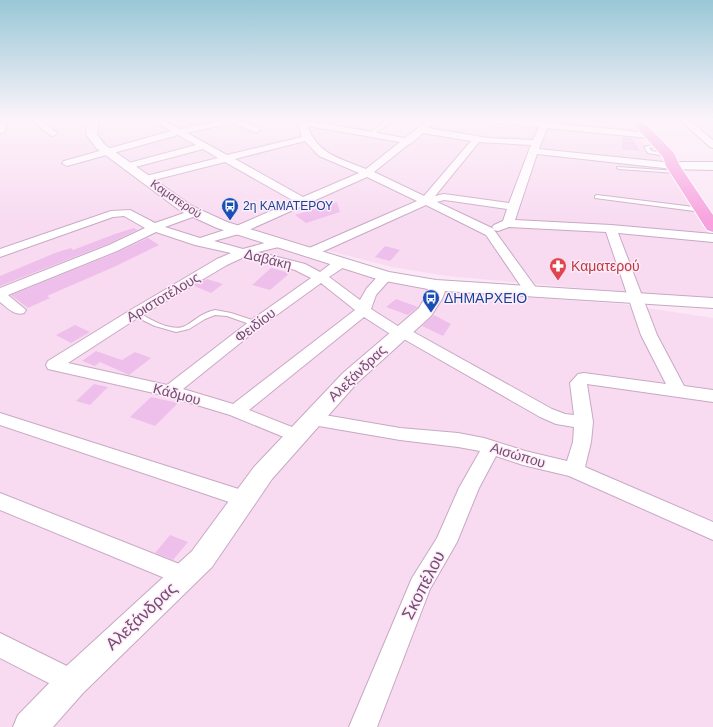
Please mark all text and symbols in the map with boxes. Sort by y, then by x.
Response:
street label: Καματερού [148,177,204,221]
bus stop icon: 2η ΚΑΜΑΤΕΡΟΥ [220,196,240,221]
place label: 2η ΚΑΜΑΤΕΡΟΥ [243,199,333,213]
street label: Δαβάκη [243,245,293,273]
pharmacy icon: Καματερού [548,256,568,281]
place label: Καματερού [571,258,640,274]
street label: Αριστοτέλους [123,269,203,325]
bus stop icon: ΔΗΜΑΡΧΕΙΟ [421,288,441,313]
place label: ΔΗΜΑΡΧΕΙΟ [444,290,527,306]
street label: Φειδίου [231,305,279,345]
street label: Αλεξάνδρας [325,341,389,405]
street label: Κάδμου [151,380,203,408]
street label: Αισώπου [489,439,547,471]
street label: Σκοπέλου [398,548,449,623]
street label: Αλεξάνδρας [102,579,181,654]

